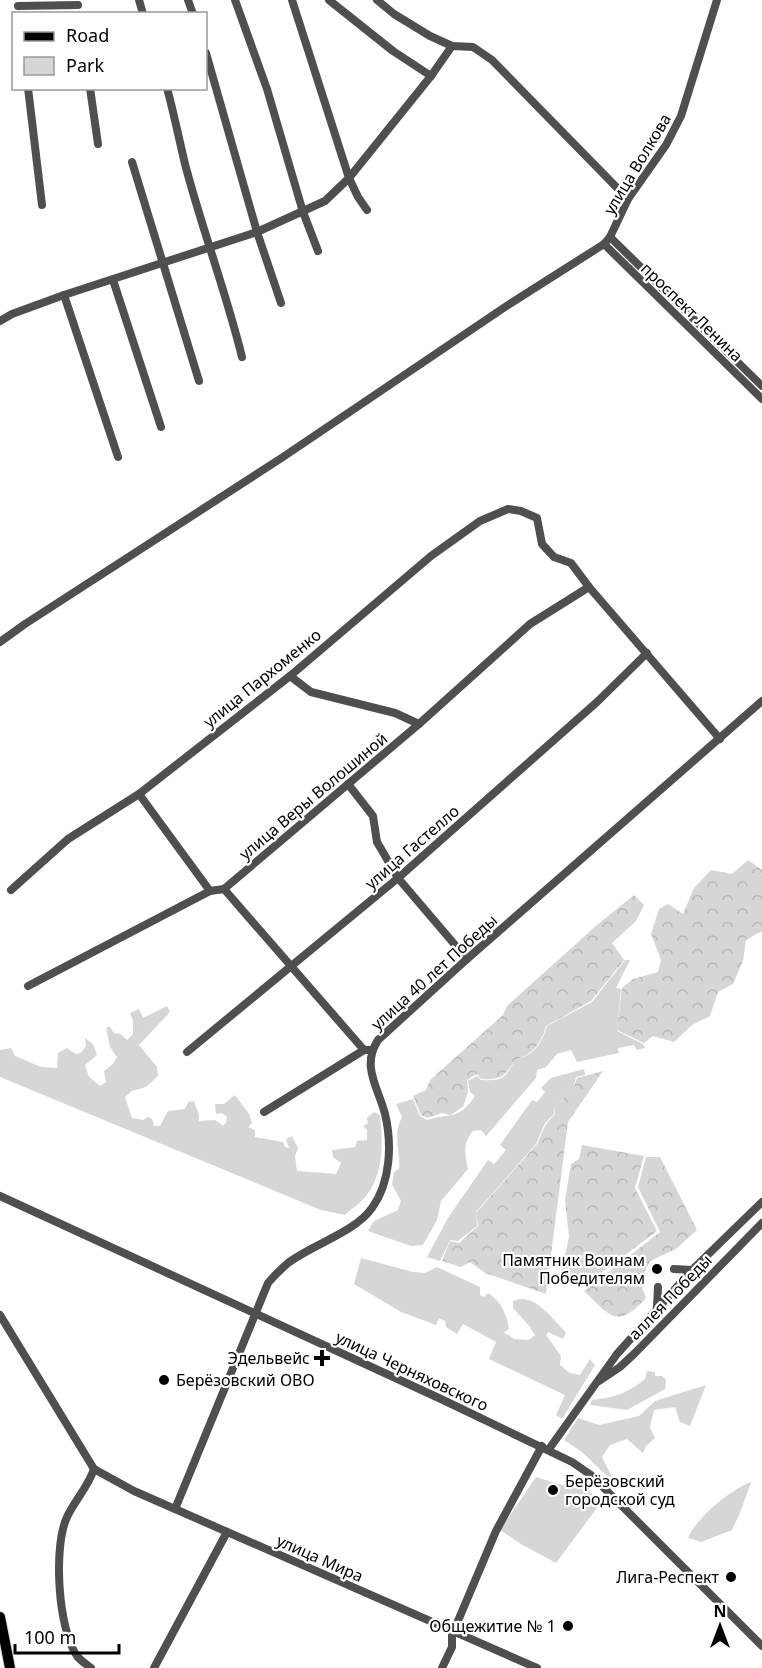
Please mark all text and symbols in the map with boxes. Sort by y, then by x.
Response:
legend [12,12,207,90]
text: Road [66,23,109,47]
text: Park [66,53,104,77]
street label: улица Волкова [598,109,676,219]
street label: проспект Ленина [636,258,748,366]
street label: улица Пархоменко [199,624,325,732]
street label: улица Веры Волошиной [234,727,392,865]
street label: улица Гастелло [360,800,464,894]
street label: улица 40 лет Победы [366,909,502,1035]
place label: Памятник Воинам Победителям [502,1249,645,1289]
street label: аллея Победы [624,1249,716,1345]
marker: Памятник Воинам Победителям [650,1262,664,1276]
street label: улица Черняховского [332,1326,492,1416]
place label: Эдельвейс [228,1347,310,1369]
marker: Эдельвейс [315,1351,329,1365]
place label: Берёзовский ОВО [176,1369,315,1391]
marker: Берёзовский ОВО [157,1373,171,1387]
place label: Берёзовский городской суд [565,1470,675,1510]
marker: Берёзовский городской суд [546,1483,560,1497]
street label: улица Мира [273,1529,367,1587]
place label: Лига-Респект [616,1566,720,1588]
marker: Лига-Респект [724,1570,738,1584]
north arrow [690,1596,750,1656]
text: N [713,1600,727,1622]
place label: Общежитие № 1 [429,1615,556,1637]
scale bar [15,1617,118,1655]
marker: Общежитие № 1 [561,1619,575,1633]
text: 100 m [24,1625,76,1649]

